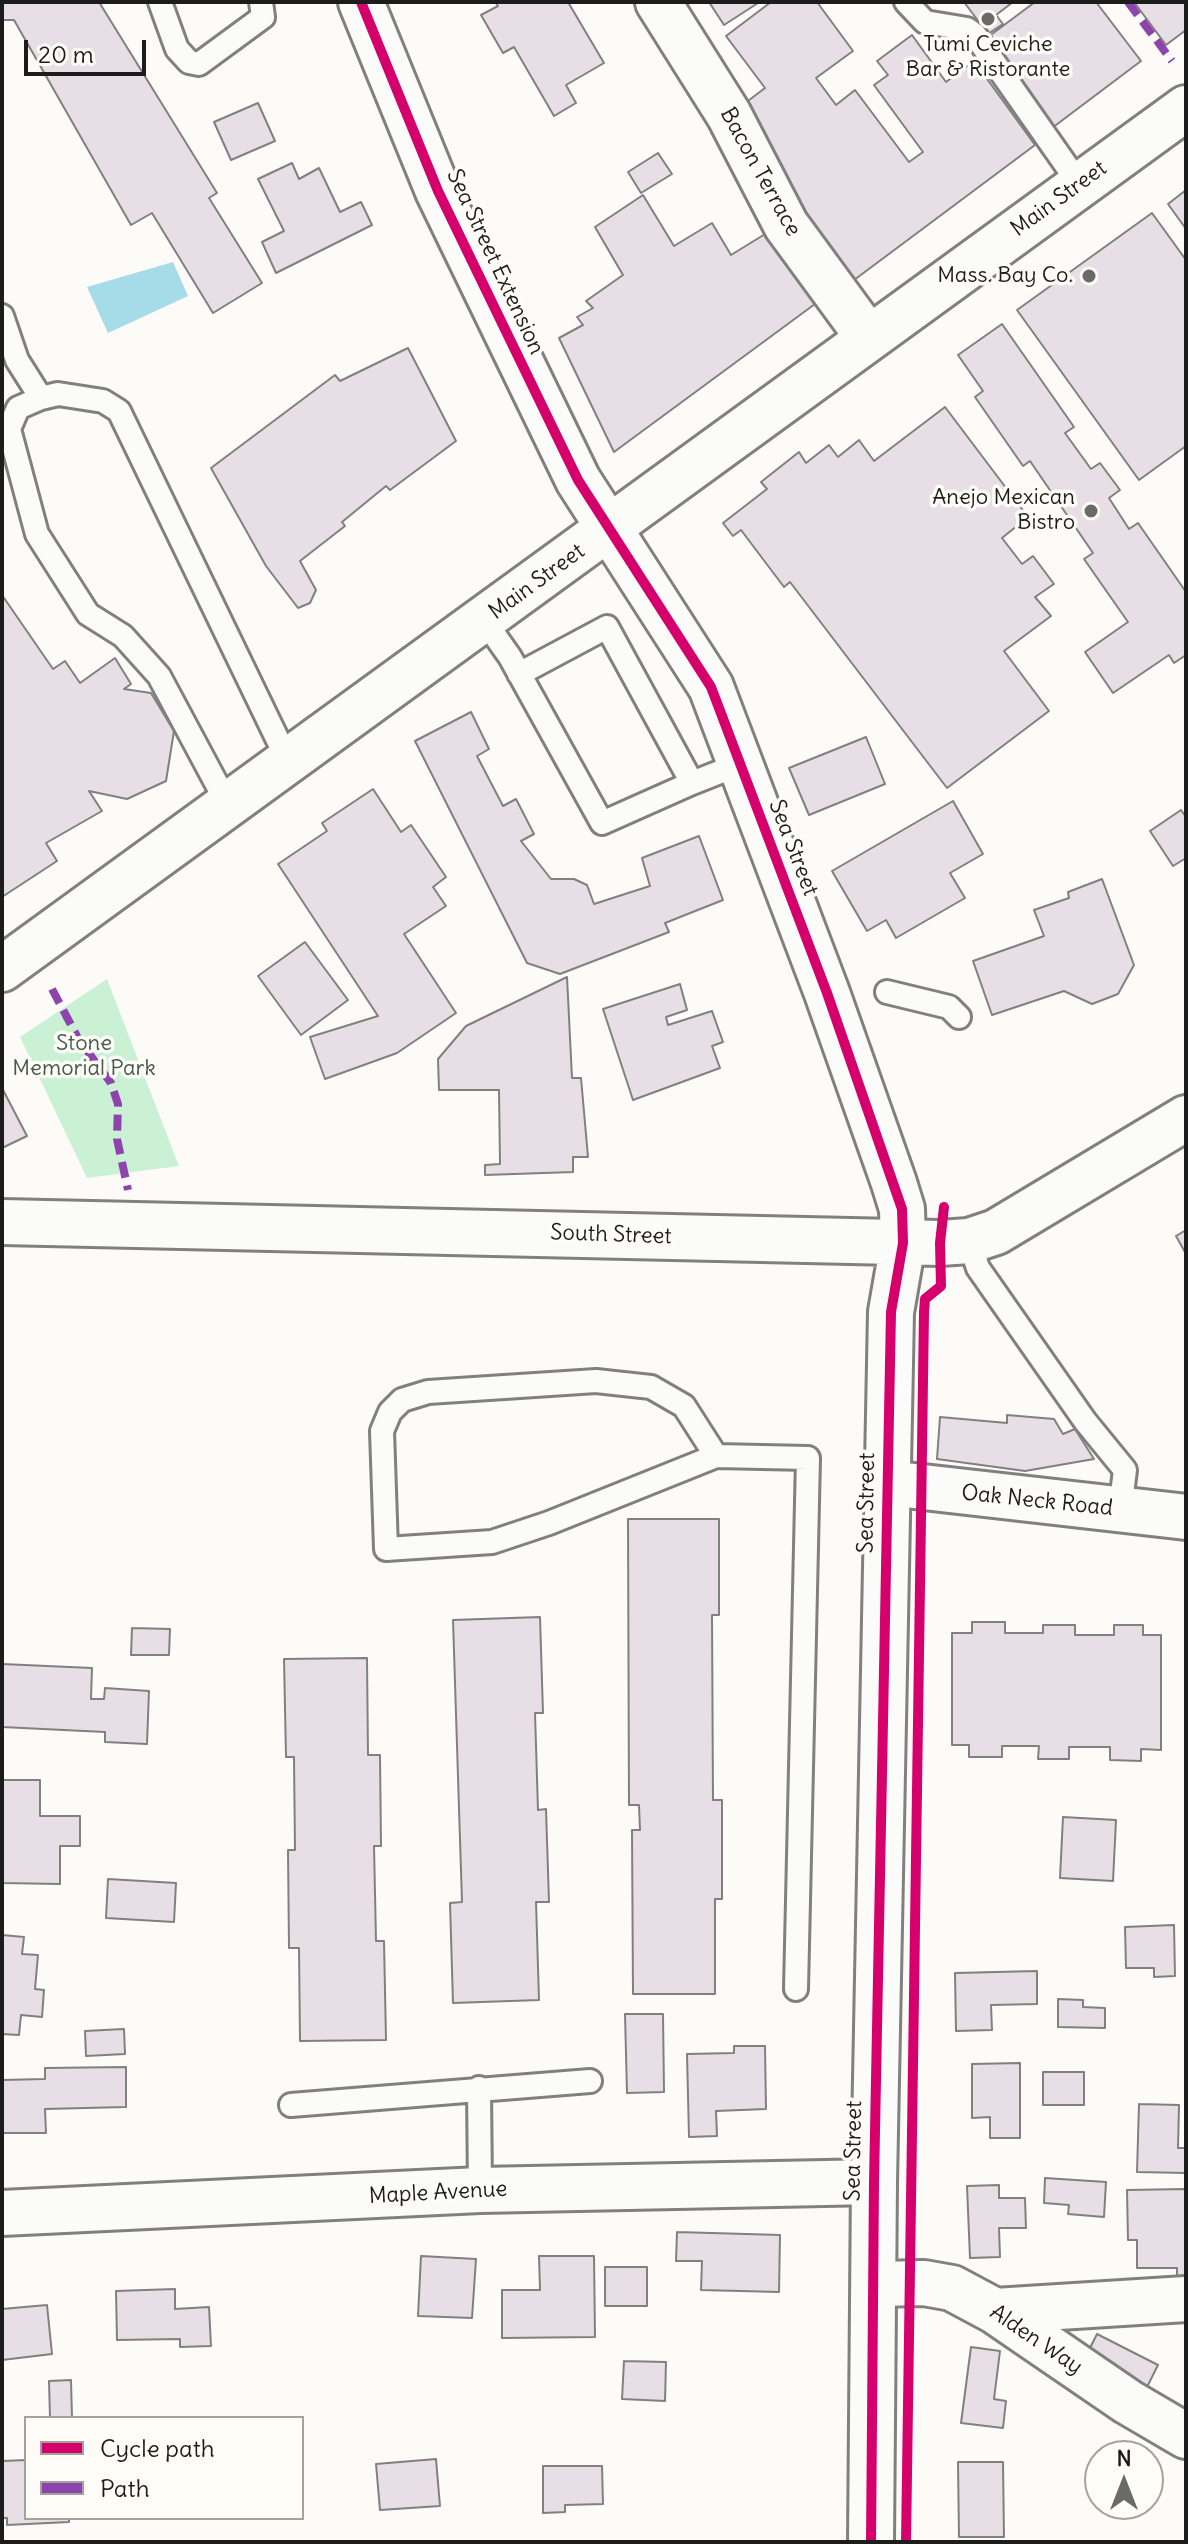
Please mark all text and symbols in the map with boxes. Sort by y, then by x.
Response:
marker: Tumi Ceviche Bar & Ristorante [979,10,997,28]
scale bar [28,24,150,74]
place label: Tumi Ceviche Bar & Ristorante [906,32,1070,84]
text: 20 m [38,39,94,69]
street label: Bacon Terrace [714,103,806,241]
street label: Main Street [1006,155,1112,243]
street label: Sea Street Extension [441,165,549,359]
place label: Mass. Bay Co. [937,263,1073,289]
marker: Mass. Bay Co. [1080,267,1098,285]
place label: Anejo Mexican Bistro [932,485,1075,536]
marker: Anejo Mexican Bistro [1082,502,1100,520]
street label: Main Street [484,538,590,626]
street label: Sea Street [763,796,823,900]
park label: Stone Memorial Park [12,1031,156,1082]
street label: South Street [550,1220,672,1250]
street label: Sea Street [853,1452,881,1554]
street label: Oak Neck Road [960,1480,1114,1522]
street label: Sea Street [840,2100,868,2202]
street label: Maple Avenue [368,2176,508,2210]
street label: Alden Way [985,2299,1087,2381]
legend [24,2416,304,2520]
text: Cycle path [100,2433,215,2463]
north arrow [1084,2440,1164,2520]
text: N [1116,2444,1132,2472]
text: Path [100,2473,150,2503]

